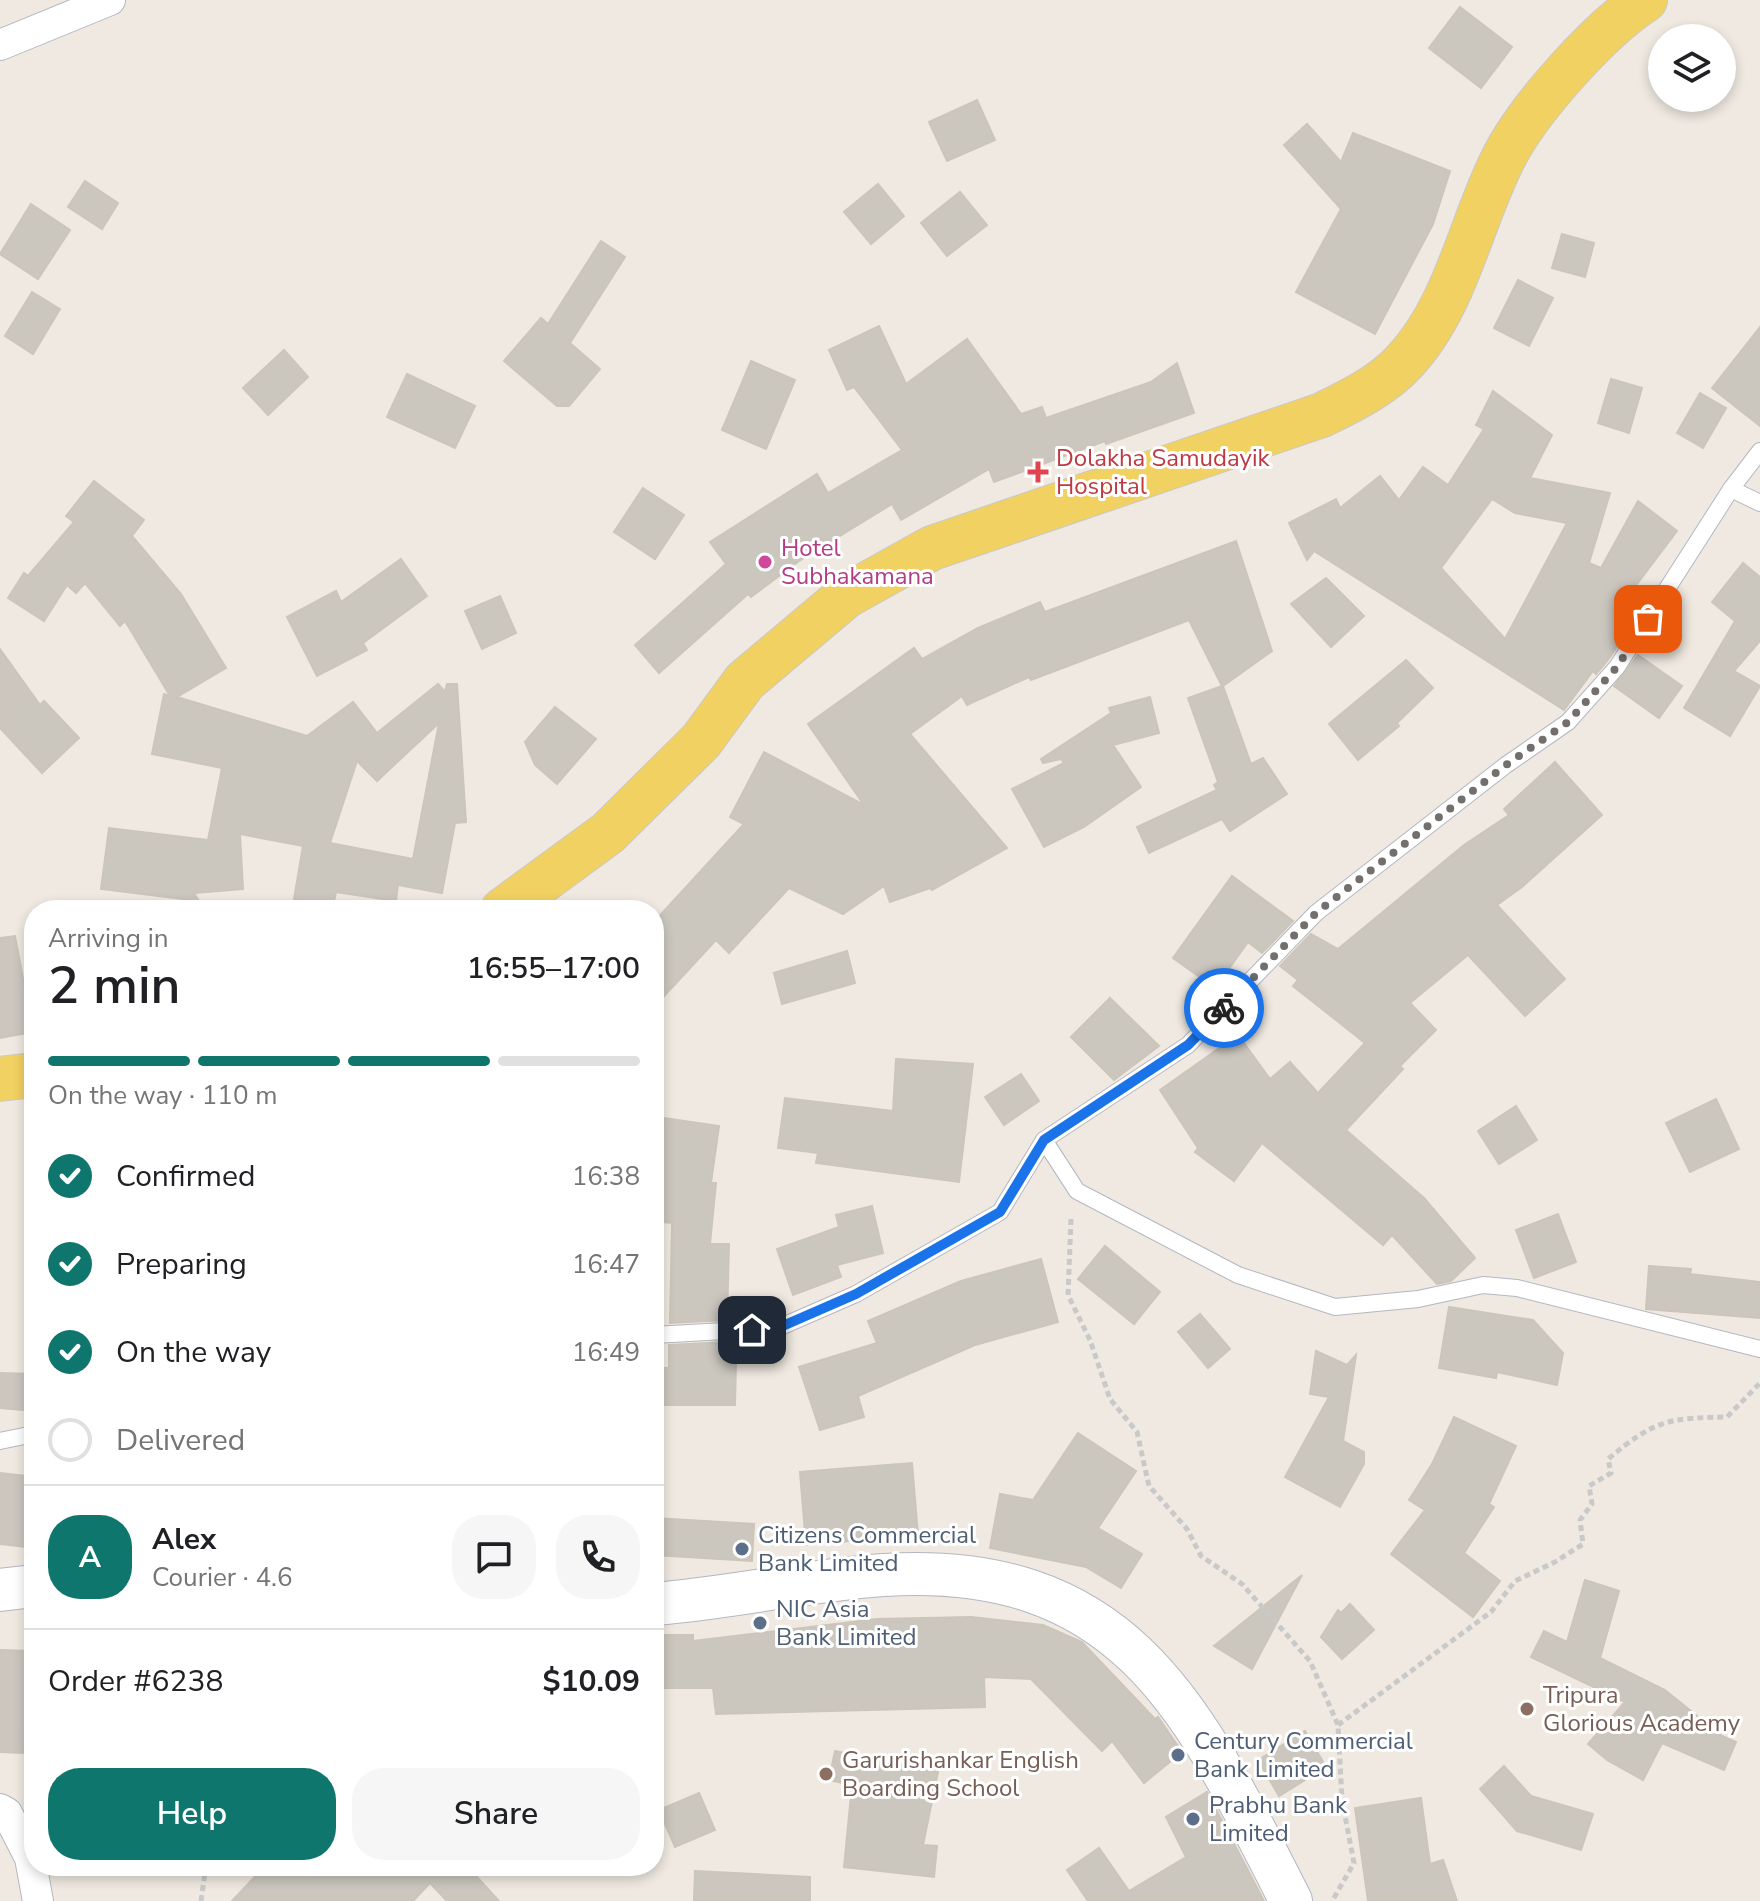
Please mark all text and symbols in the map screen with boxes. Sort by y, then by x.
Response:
map controls [1648,24,1736,112]
button: layers [1648,24,1736,112]
place label: Dolakha Samudayik Hospital [1056,442,1270,502]
marker: Dolakha Samudayik Hospital [1027,461,1049,483]
place label: Hotel Subhakamana [781,532,934,592]
marker: Hotel Subhakamana [756,553,774,571]
pin [1614,585,1682,653]
icon: bag [1626,597,1670,641]
text: Arriving in [48,921,169,956]
text: 16:55–17:00 [467,948,640,989]
text: 2 min [48,950,181,1021]
courier [1184,968,1264,1048]
icon: bike [1202,986,1246,1030]
text: On the way · 110 m [48,1078,277,1113]
icon: check [48,1154,92,1198]
text: Confirmed [116,1156,256,1197]
text: 16:38 [572,1159,640,1194]
icon: check [48,1242,92,1286]
text: Preparing [116,1244,247,1285]
text: 16:47 [572,1247,640,1282]
pin [718,1296,786,1364]
icon: home [730,1308,774,1352]
icon: check [48,1330,92,1374]
text: On the way [116,1332,271,1373]
text: 16:49 [572,1335,640,1370]
text: Delivered [116,1420,245,1461]
button: chat [452,1515,536,1599]
button: phone [556,1515,640,1599]
text: Alex [152,1519,216,1560]
place label: Citizens Commercial Bank Limited [758,1519,976,1579]
text: A [79,1537,101,1578]
marker: Citizens Commercial Bank Limited [733,1540,751,1558]
text: Courier · 4.6 [152,1560,293,1595]
place label: NIC Asia Bank Limited [776,1593,917,1653]
marker: NIC Asia Bank Limited [751,1614,769,1632]
text: Order #6238 [48,1661,223,1702]
text: $10.09 [543,1661,640,1702]
place label: Tripura Glorious Academy [1543,1679,1741,1739]
marker: Tripura Glorious Academy [1518,1700,1536,1718]
place label: Century Commercial Bank Limited [1194,1725,1413,1785]
place label: Garurishankar English Boarding School [842,1744,1079,1804]
marker: Century Commercial Bank Limited [1169,1746,1187,1764]
marker: Garurishankar English Boarding School [817,1765,835,1783]
button: Help [48,1768,336,1860]
button: Share [352,1768,640,1860]
place label: Prabhu Bank Limited [1209,1789,1348,1849]
marker: Prabhu Bank Limited [1184,1810,1202,1828]

